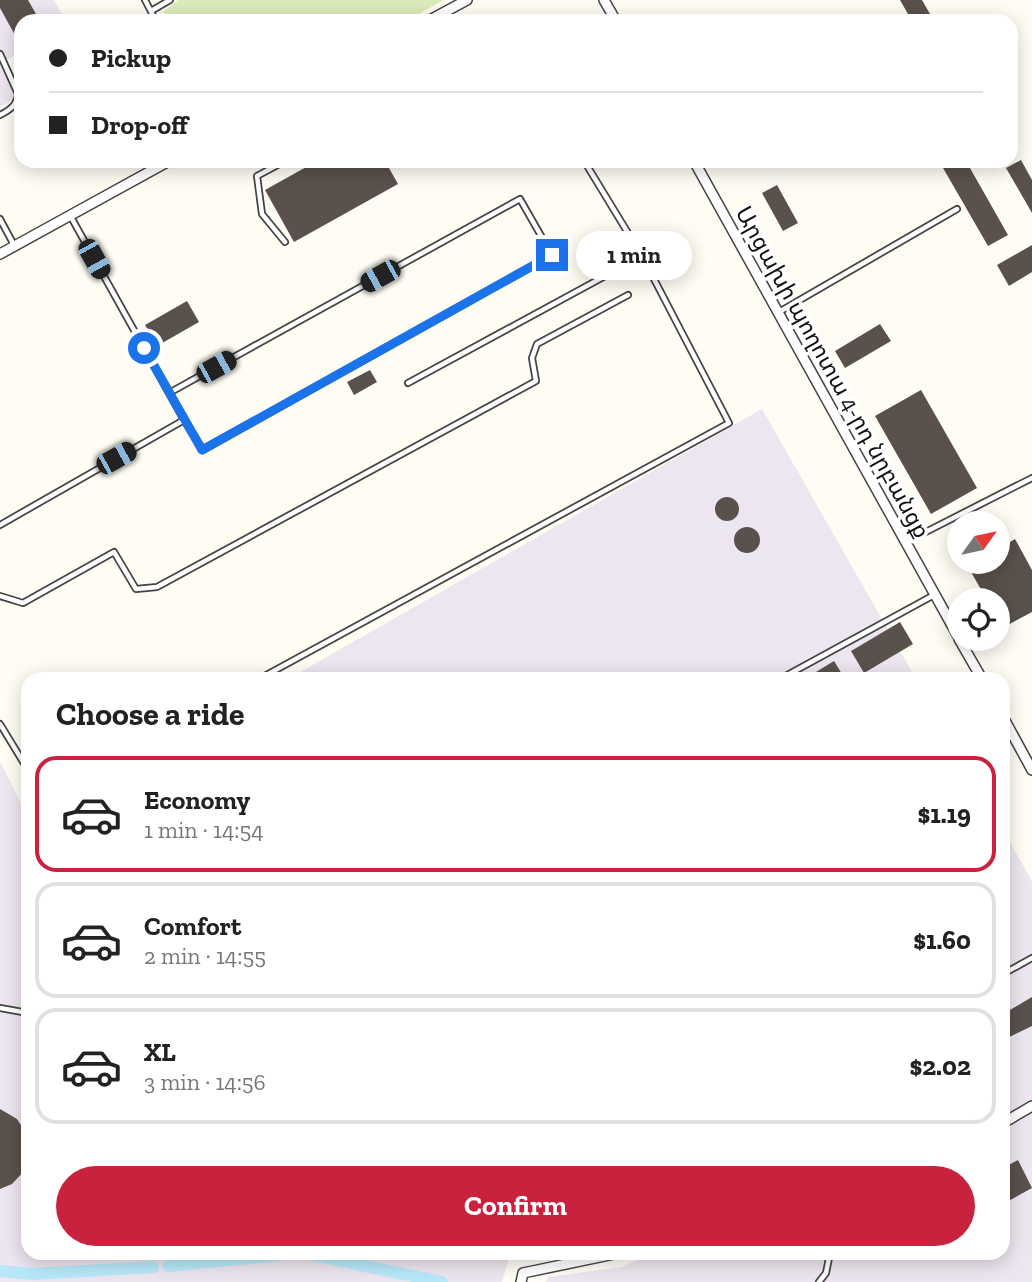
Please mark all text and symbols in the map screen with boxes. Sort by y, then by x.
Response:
text: Pickup [91,42,171,74]
text: Drop-off [91,109,188,141]
street label: Արցախի պողոտա 4-րդ նրբանցք [730,201,936,543]
callout: 1 min [576,230,692,280]
car [75,236,114,282]
route end [536,239,568,271]
text: 1 min [607,241,661,269]
car [357,257,404,295]
route start [128,332,160,364]
car [193,348,240,386]
car [93,439,140,477]
north arrow [947,511,1010,574]
map controls [947,511,1010,651]
button: locate [947,588,1010,651]
text: Choose a ride [56,695,244,733]
icon: car [60,783,123,846]
text: Economy [144,784,250,816]
text: $1.19 [917,798,971,830]
text: 1 min · 14:54 [144,816,264,844]
icon: car [60,909,123,972]
text: Comfort [144,910,241,942]
text: $1.60 [913,924,971,956]
text: 2 min · 14:55 [144,942,266,970]
icon: car [60,1035,123,1098]
text: XL [144,1036,176,1068]
text: $2.02 [909,1050,971,1082]
text: 3 min · 14:56 [144,1068,266,1096]
button: Confirm [56,1166,975,1246]

